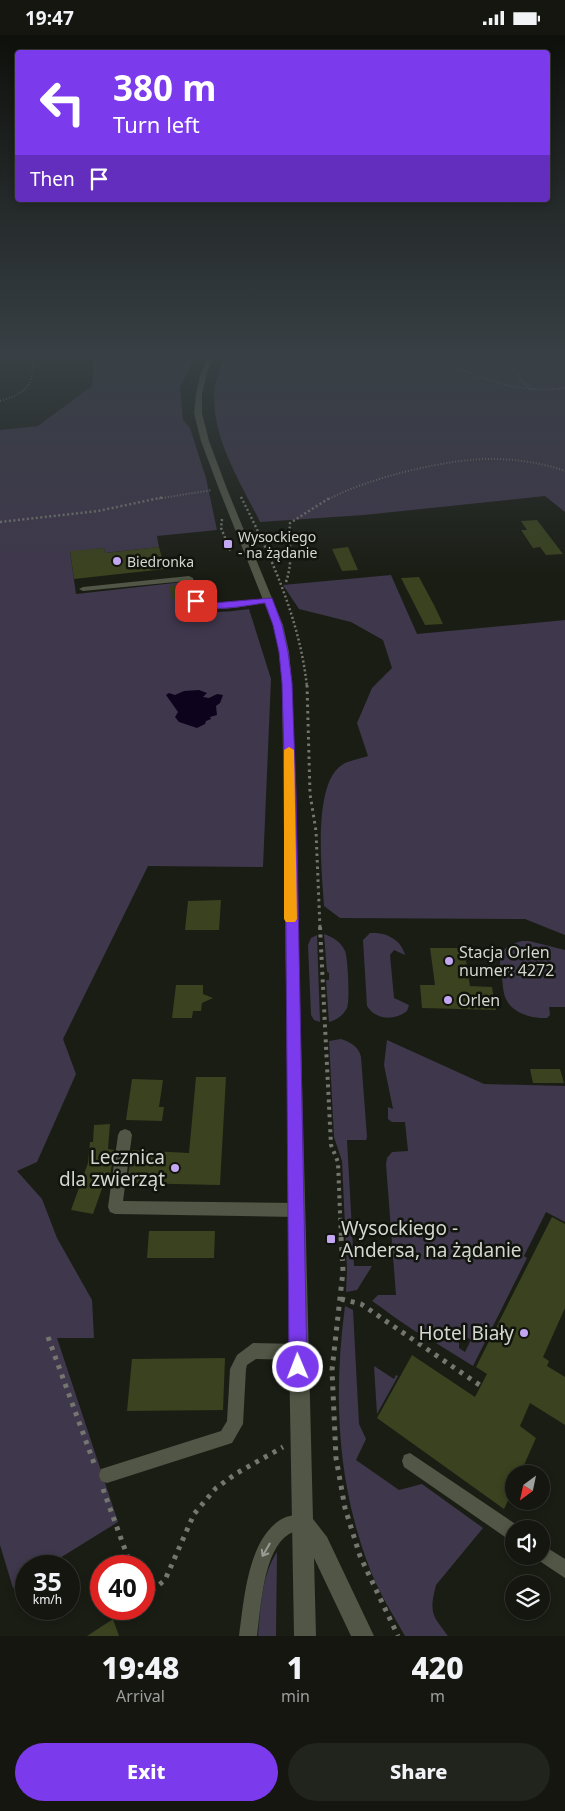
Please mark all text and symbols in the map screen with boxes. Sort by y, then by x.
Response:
text: 19:47 [25,5,74,31]
text: 380 m [113,64,216,111]
icon: left [30,70,95,135]
text: Turn left [113,109,200,139]
icon: arrive [85,165,113,193]
text: Then [30,166,75,192]
place label: Wysockiego - na żądanie [238,527,317,562]
marker: Wysockiego - na żądanie [222,538,234,550]
place label: Biedronka [127,552,194,571]
marker: Biedronka [111,555,123,567]
pin [175,580,217,622]
icon: arrive [182,587,210,615]
place label: Stacja Orlen numer: 4272 [459,941,554,981]
marker: Stacja Orlen numer: 4272 [443,955,455,967]
place label: Orlen [458,989,500,1011]
marker: Orlen [442,994,454,1006]
place label: Lecznica dla zwierząt [59,1144,165,1192]
marker: Lecznica dla zwierząt [169,1162,181,1174]
place label: Wysockiego - Andersa, na żądanie [341,1215,522,1263]
marker: Wysockiego - Andersa, na żądanie [325,1233,337,1245]
place label: Hotel Biały [419,1320,514,1346]
marker: Hotel Biały [518,1327,530,1339]
position arrow [271,1340,323,1392]
north arrow [505,1465,550,1510]
map controls [505,1465,550,1620]
button: sound [505,1520,550,1565]
one-way arrow [261,1542,271,1556]
speed limit sign: 40 [90,1555,155,1620]
text: 35 [33,1564,62,1598]
button: layers [505,1575,550,1620]
text: km/h [33,1591,62,1608]
text: 19:48 [102,1647,179,1688]
text: 1 [287,1647,304,1688]
text: 420 [411,1647,463,1688]
text: Arrival [116,1685,165,1707]
text: min [281,1685,310,1707]
text: m [430,1685,445,1707]
button: Exit [15,1743,278,1801]
button: Share [288,1743,550,1801]

